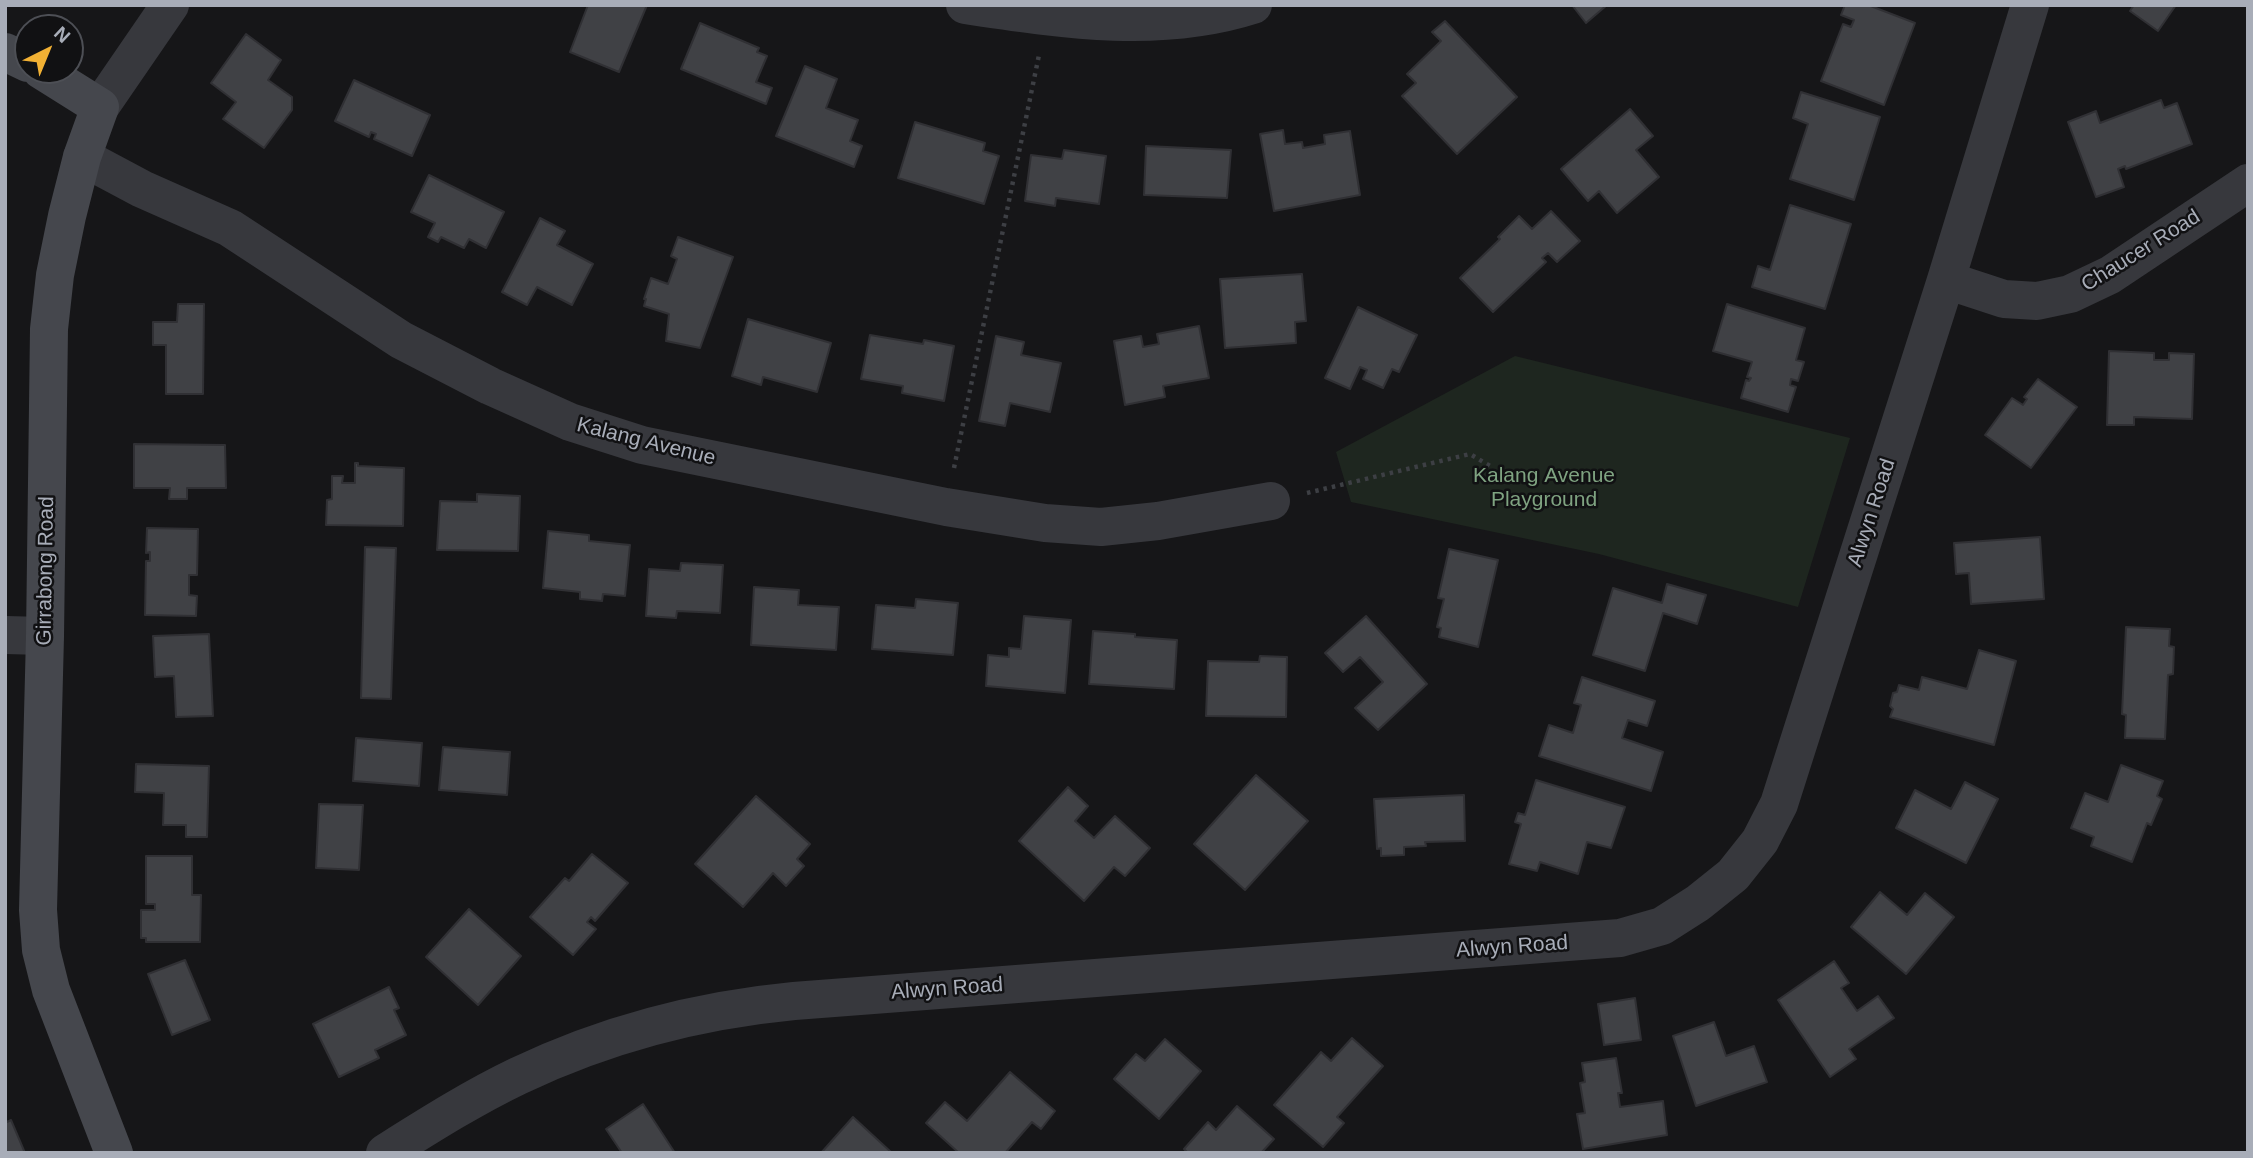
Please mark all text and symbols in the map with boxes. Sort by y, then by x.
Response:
north arrow [14,14,84,84]
text: N [50,22,74,47]
street label: Chaucer Road [2077,204,2205,298]
street label: Kalang Avenue [574,413,718,471]
street label: Alwyn Road [1843,456,1901,570]
park label: Kalang Avenue Playground [1473,463,1615,513]
street label: Girrabong Road [32,496,60,646]
street label: Alwyn Road [1455,931,1569,963]
street label: Alwyn Road [890,973,1004,1005]

